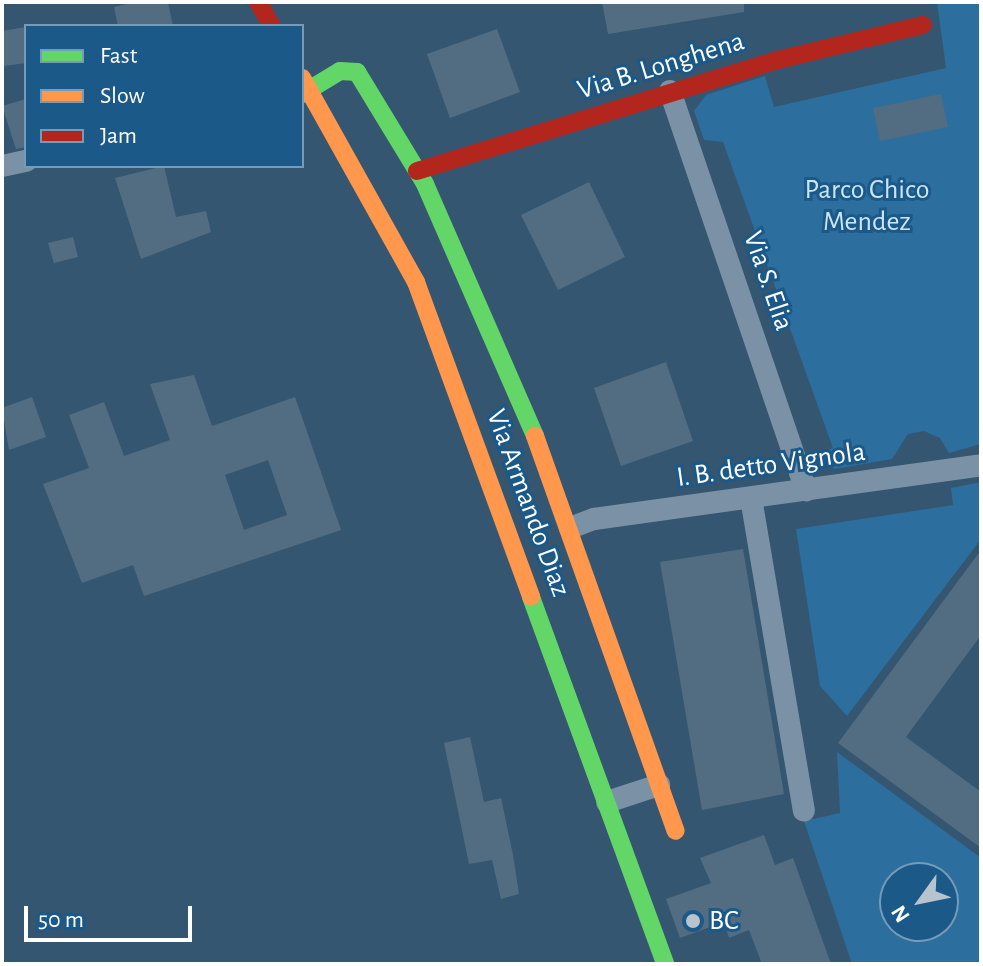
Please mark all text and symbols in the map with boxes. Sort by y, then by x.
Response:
legend [24,24,304,168]
street label: Via B. Longhena [574,25,748,107]
text: Fast [100,44,137,68]
text: Slow [100,84,145,108]
text: Jam [100,124,137,148]
park label: Parco Chico Mendez [804,173,930,239]
street label: Via S. Elia [735,227,801,335]
street label: Via Armando Diaz [479,405,577,601]
street label: I. B. detto Vignola [675,435,867,495]
north arrow [879,862,959,942]
scale bar [28,890,196,940]
text: N [887,902,914,926]
place label: BC [709,904,739,938]
text: 50 m [38,908,84,932]
marker: BC [684,912,702,930]

